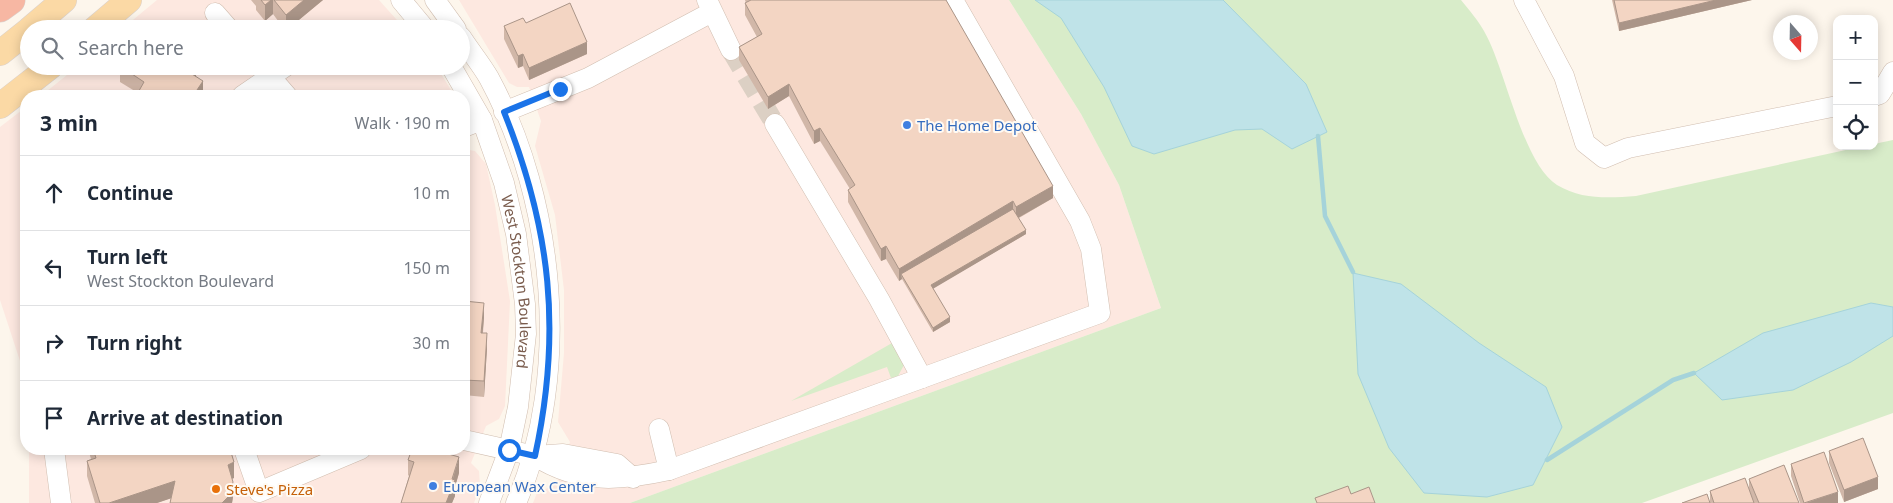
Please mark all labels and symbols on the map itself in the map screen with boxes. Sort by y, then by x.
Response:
north arrow [1773,15,1818,60]
route end [549,78,572,101]
place label: The Home Depot [917,115,1037,135]
marker: The Home Depot [901,119,913,131]
street label: West Stockton Boulevard [497,193,536,370]
route start [498,439,521,462]
place label: European Wax Center [443,476,596,496]
place label: Steve's Pizza [226,479,313,499]
marker: European Wax Center [427,480,439,492]
marker: Steve's Pizza [210,483,222,495]

